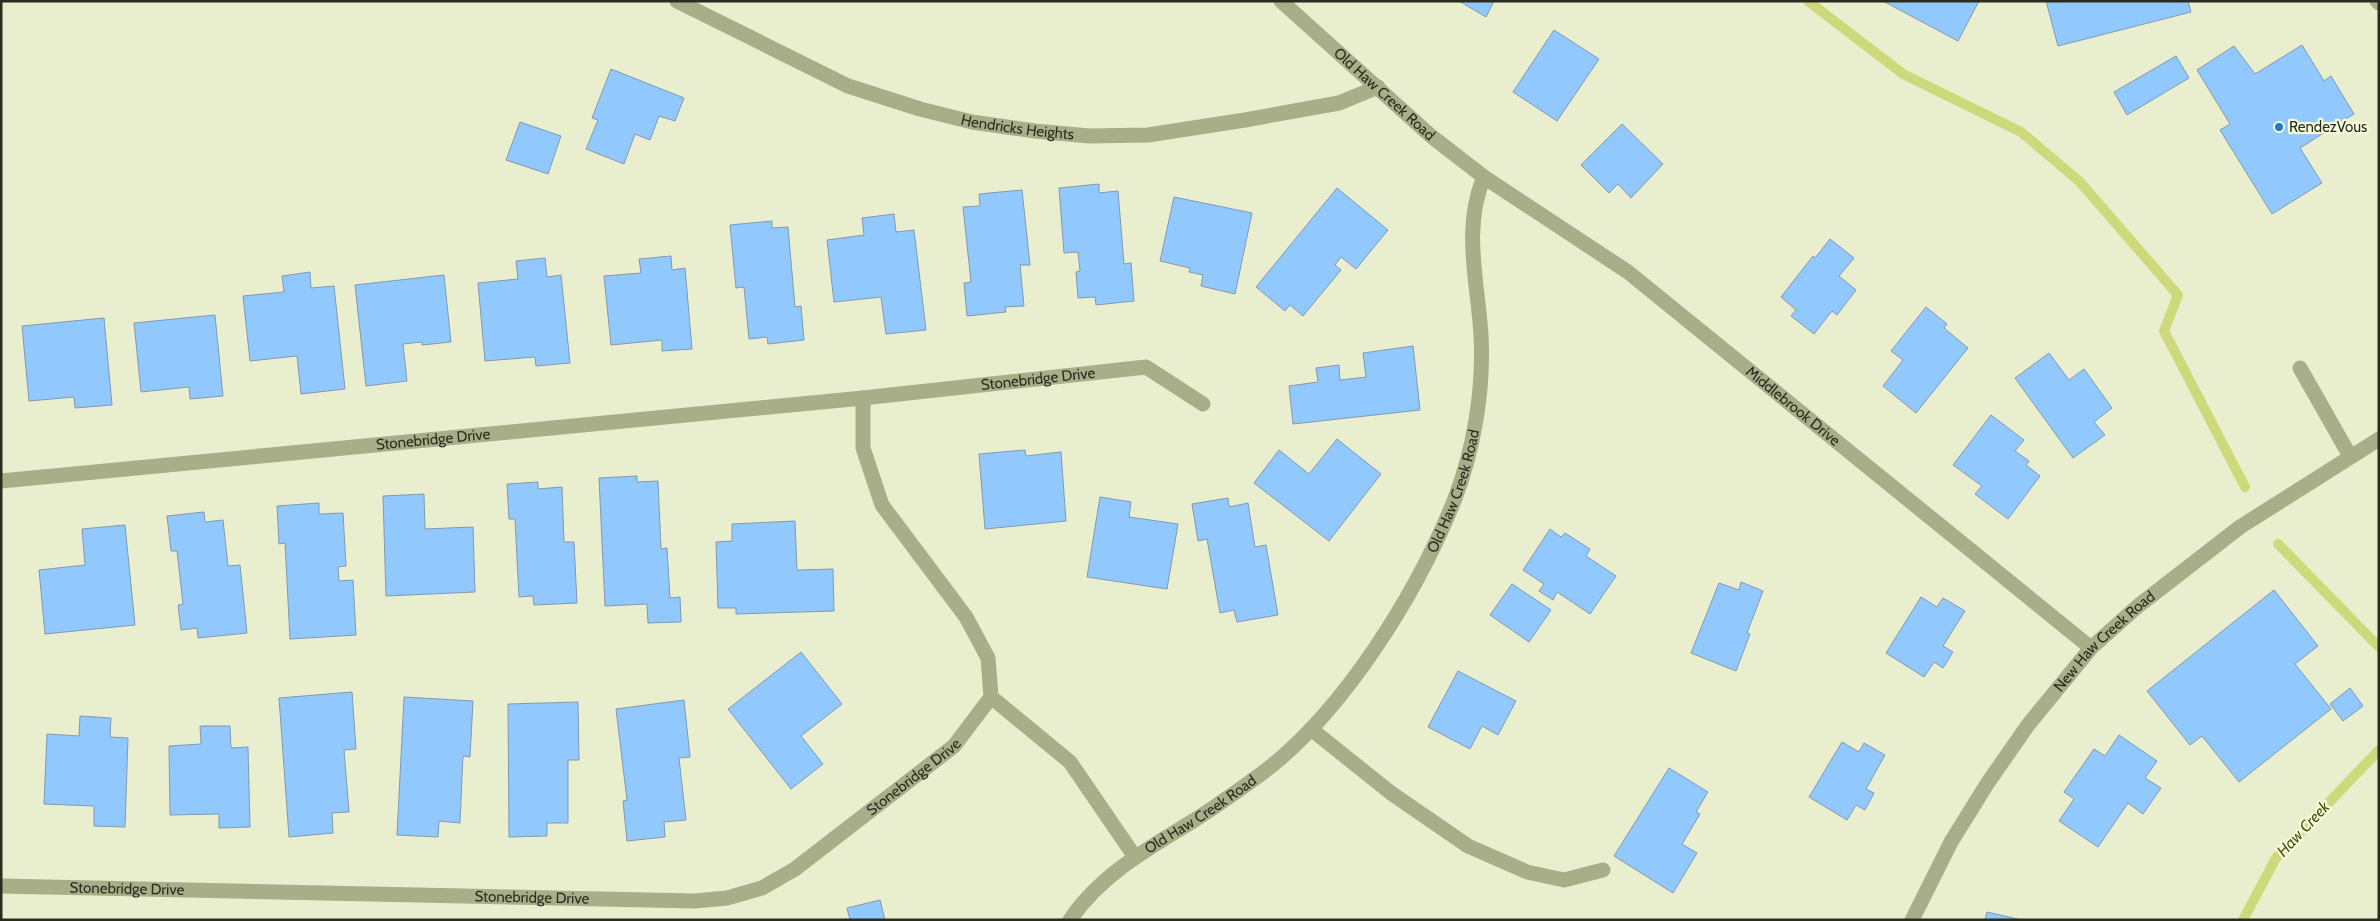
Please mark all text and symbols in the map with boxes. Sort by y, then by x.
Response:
street label: Old Haw Creek Road [1330,44,1439,144]
street label: Hendricks Heights [959,111,1075,144]
place label: RendezVous [2289,118,2367,136]
marker: RendezVous [2273,121,2285,133]
street label: Middlebrook Drive [1742,362,1844,450]
street label: Stonebridge Drive [980,364,1096,394]
street label: Stonebridge Drive [375,425,491,454]
street label: Old Haw Creek Road [1423,428,1483,556]
street label: New Haw Creek Road [2050,587,2159,695]
street label: Stonebridge Drive [863,735,965,819]
street label: Old Haw Creek Road [1141,771,1260,858]
water label: Haw Creek [2273,797,2334,861]
street label: Stonebridge Drive [69,878,185,899]
street label: Stonebridge Drive [474,887,590,908]

